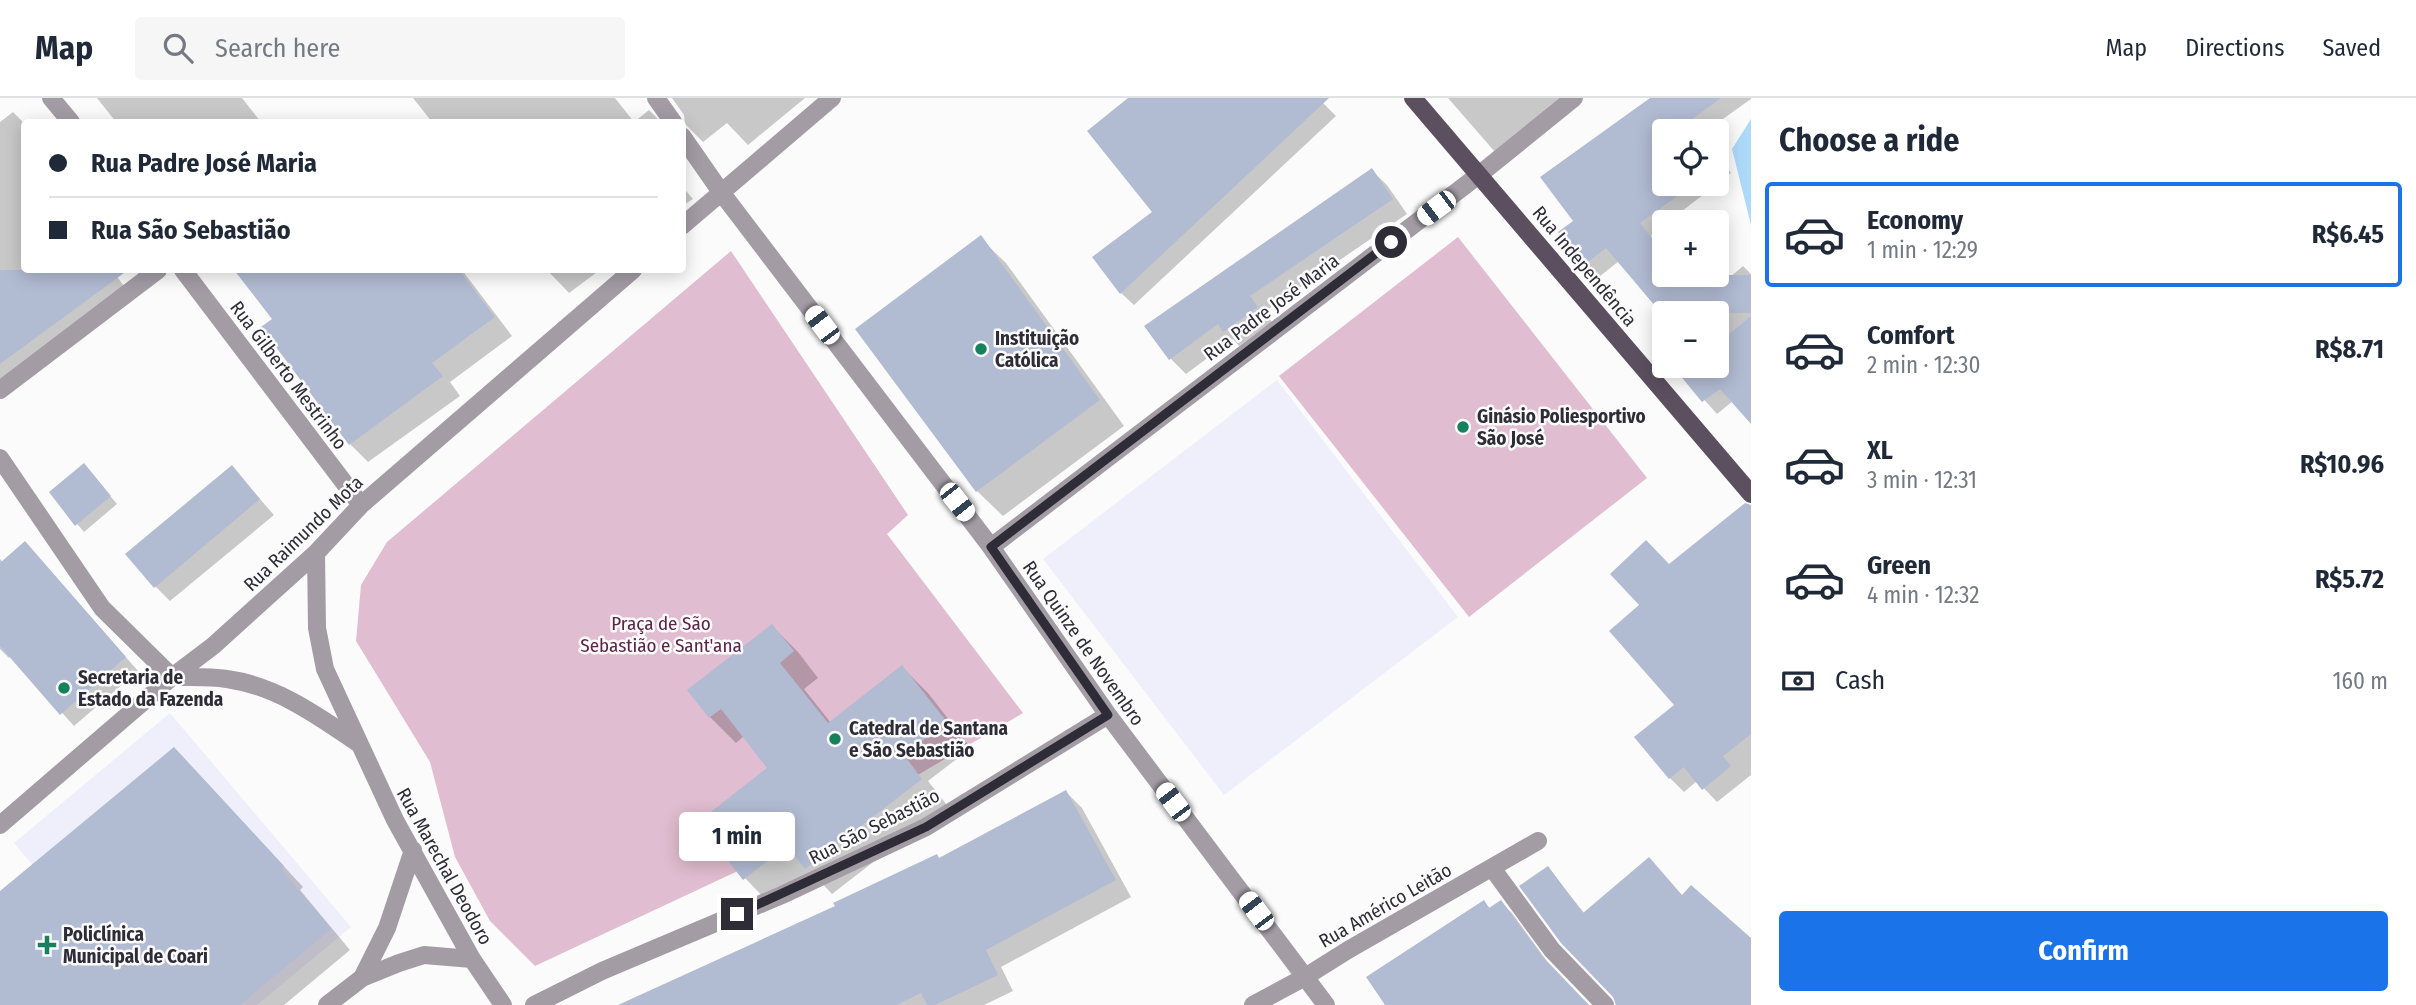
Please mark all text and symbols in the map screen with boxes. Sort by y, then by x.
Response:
search box [135,17,625,80]
text: Map [35,28,93,68]
icon: search [159,29,197,67]
text: Search here [215,33,340,64]
text: Map [2106,34,2147,62]
text: Directions [2185,34,2284,62]
text: Saved [2322,34,2381,62]
map controls [1652,119,1729,378]
button: locate [1652,119,1729,196]
text: Choose a ride [1779,121,1960,159]
text: Rua Padre José Maria [91,148,317,179]
car [1413,187,1460,229]
street label: Rua Independência [1528,201,1642,331]
icon: car [1783,203,1846,266]
text: Economy [1867,205,1963,236]
button: + [1652,210,1729,287]
text: Rua São Sebastião [91,215,291,246]
text: R$6.45 [2312,219,2384,250]
route start [1375,226,1407,258]
text: 1 min · 12:29 [1867,236,1978,264]
street label: Rua Padre José Maria [1199,249,1343,366]
street label: Rua Gilberto Mestrinho [225,297,352,454]
button: − [1652,301,1729,378]
car [801,302,844,348]
icon: car [1783,318,1846,381]
text: Comfort [1867,320,1955,351]
place label: Instituição Católica [995,327,1079,372]
text: R$8.71 [2315,334,2384,365]
marker: Instituição Católica [973,341,989,357]
text: 2 min · 12:30 [1867,351,1980,379]
place label: Ginásio Poliesportivo São José [1477,405,1646,450]
marker: Ginásio Poliesportivo São José [1455,419,1471,435]
icon: car [1783,433,1846,496]
text: XL [1867,435,1893,466]
text: R$10.96 [2300,449,2384,480]
text: 3 min · 12:31 [1867,466,1977,494]
street label: Rua Raimundo Mota [239,471,368,596]
car [936,479,979,525]
icon: car [1783,548,1846,611]
text: Green [1867,550,1931,581]
street label: Rua Quinze de Novembro [1018,556,1149,730]
text: R$5.72 [2315,564,2384,595]
text: 4 min · 12:32 [1867,581,1979,609]
park label: Praça de São Sebastião e Sant'ana [580,612,742,657]
icon: cash [1779,662,1817,700]
text: Cash [1835,665,1885,696]
place label: Secretaria de Estado da Fazenda [78,666,223,711]
text: 160 m [2333,667,2388,695]
marker: Secretaria de Estado da Fazenda [56,680,72,696]
place label: Catedral de Santana e São Sebastião [849,717,1008,762]
marker: Catedral de Santana e São Sebastião [827,731,843,747]
car [1152,779,1195,825]
street label: Rua Marechal Deodoro [392,784,497,949]
street label: Rua São Sebastião [805,784,943,869]
callout: 1 min [679,812,795,862]
text: 1 min [712,822,762,850]
street label: Rua Américo Leitão [1315,858,1456,953]
car [1235,888,1278,934]
route end [721,898,753,930]
button: Confirm [1779,911,2388,991]
place label: Policlínica Municipal de Coari [63,923,208,968]
marker: Policlínica Municipal de Coari [37,935,57,955]

